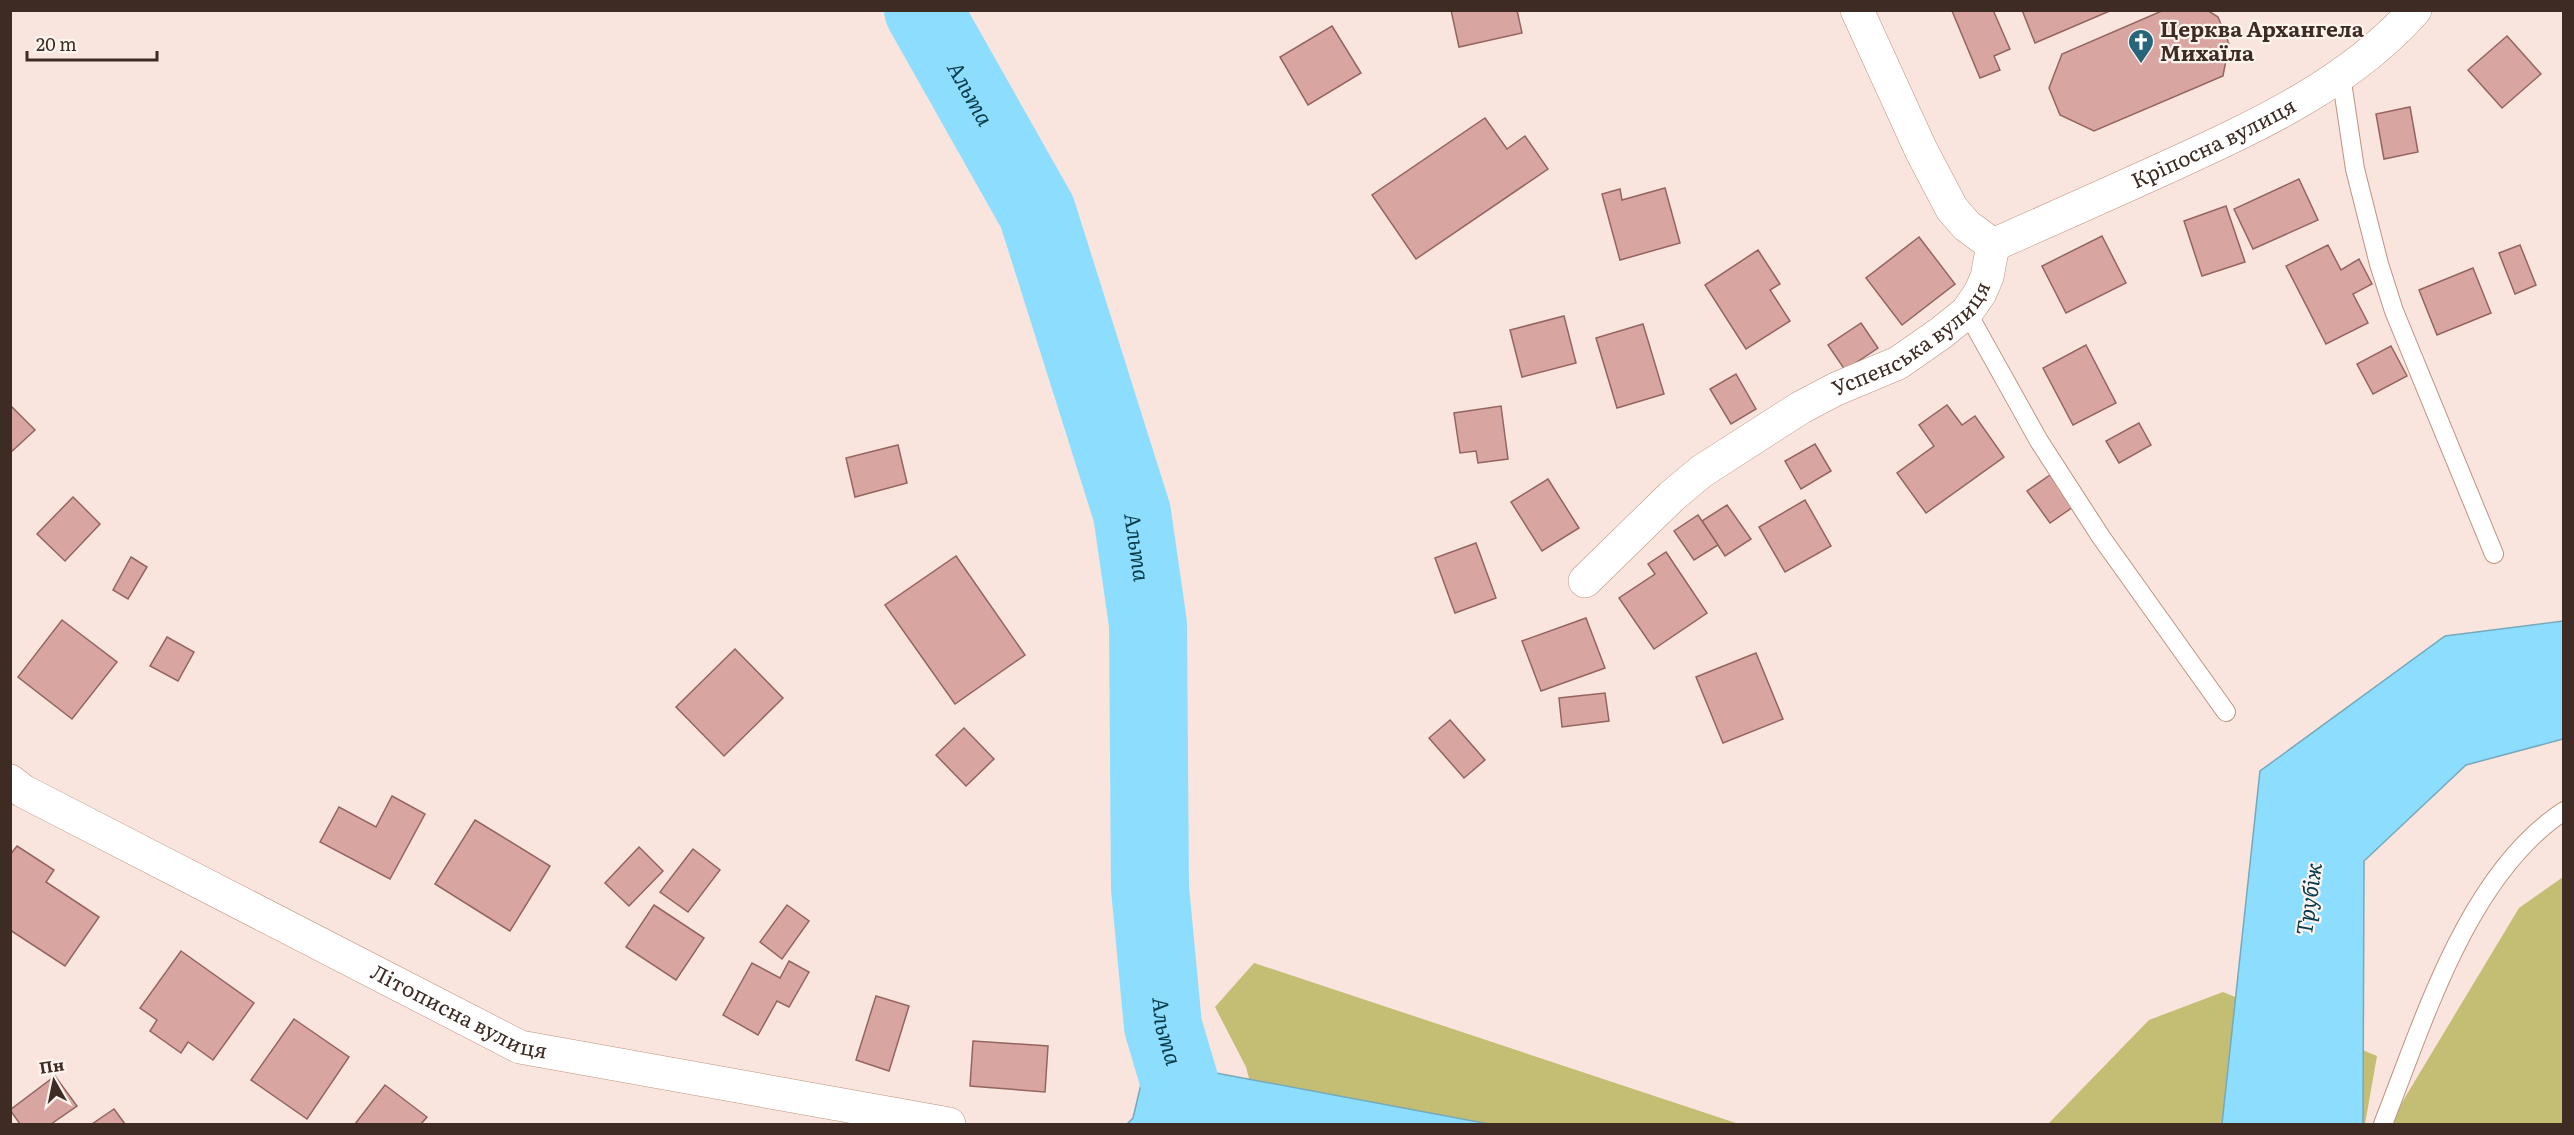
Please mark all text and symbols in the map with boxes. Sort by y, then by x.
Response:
place label: Церква Архангела Михаїла [2160,12,2365,67]
scale bar [27,24,158,62]
church icon: Церква Архангела Михаїла [2126,27,2156,65]
text: 20 m [36,30,77,57]
water label: Альта [940,55,1003,132]
street label: Кріпосна вулиця [2126,89,2301,194]
street label: Успенська вулиця [1826,276,1996,402]
water label: Альта [1117,510,1160,584]
water label: Трубіж [2286,860,2329,937]
street label: Літописна вулиця [366,955,550,1065]
water label: Альта [1145,995,1192,1069]
north arrow [24,1051,84,1111]
text: Пн [37,1051,66,1079]

